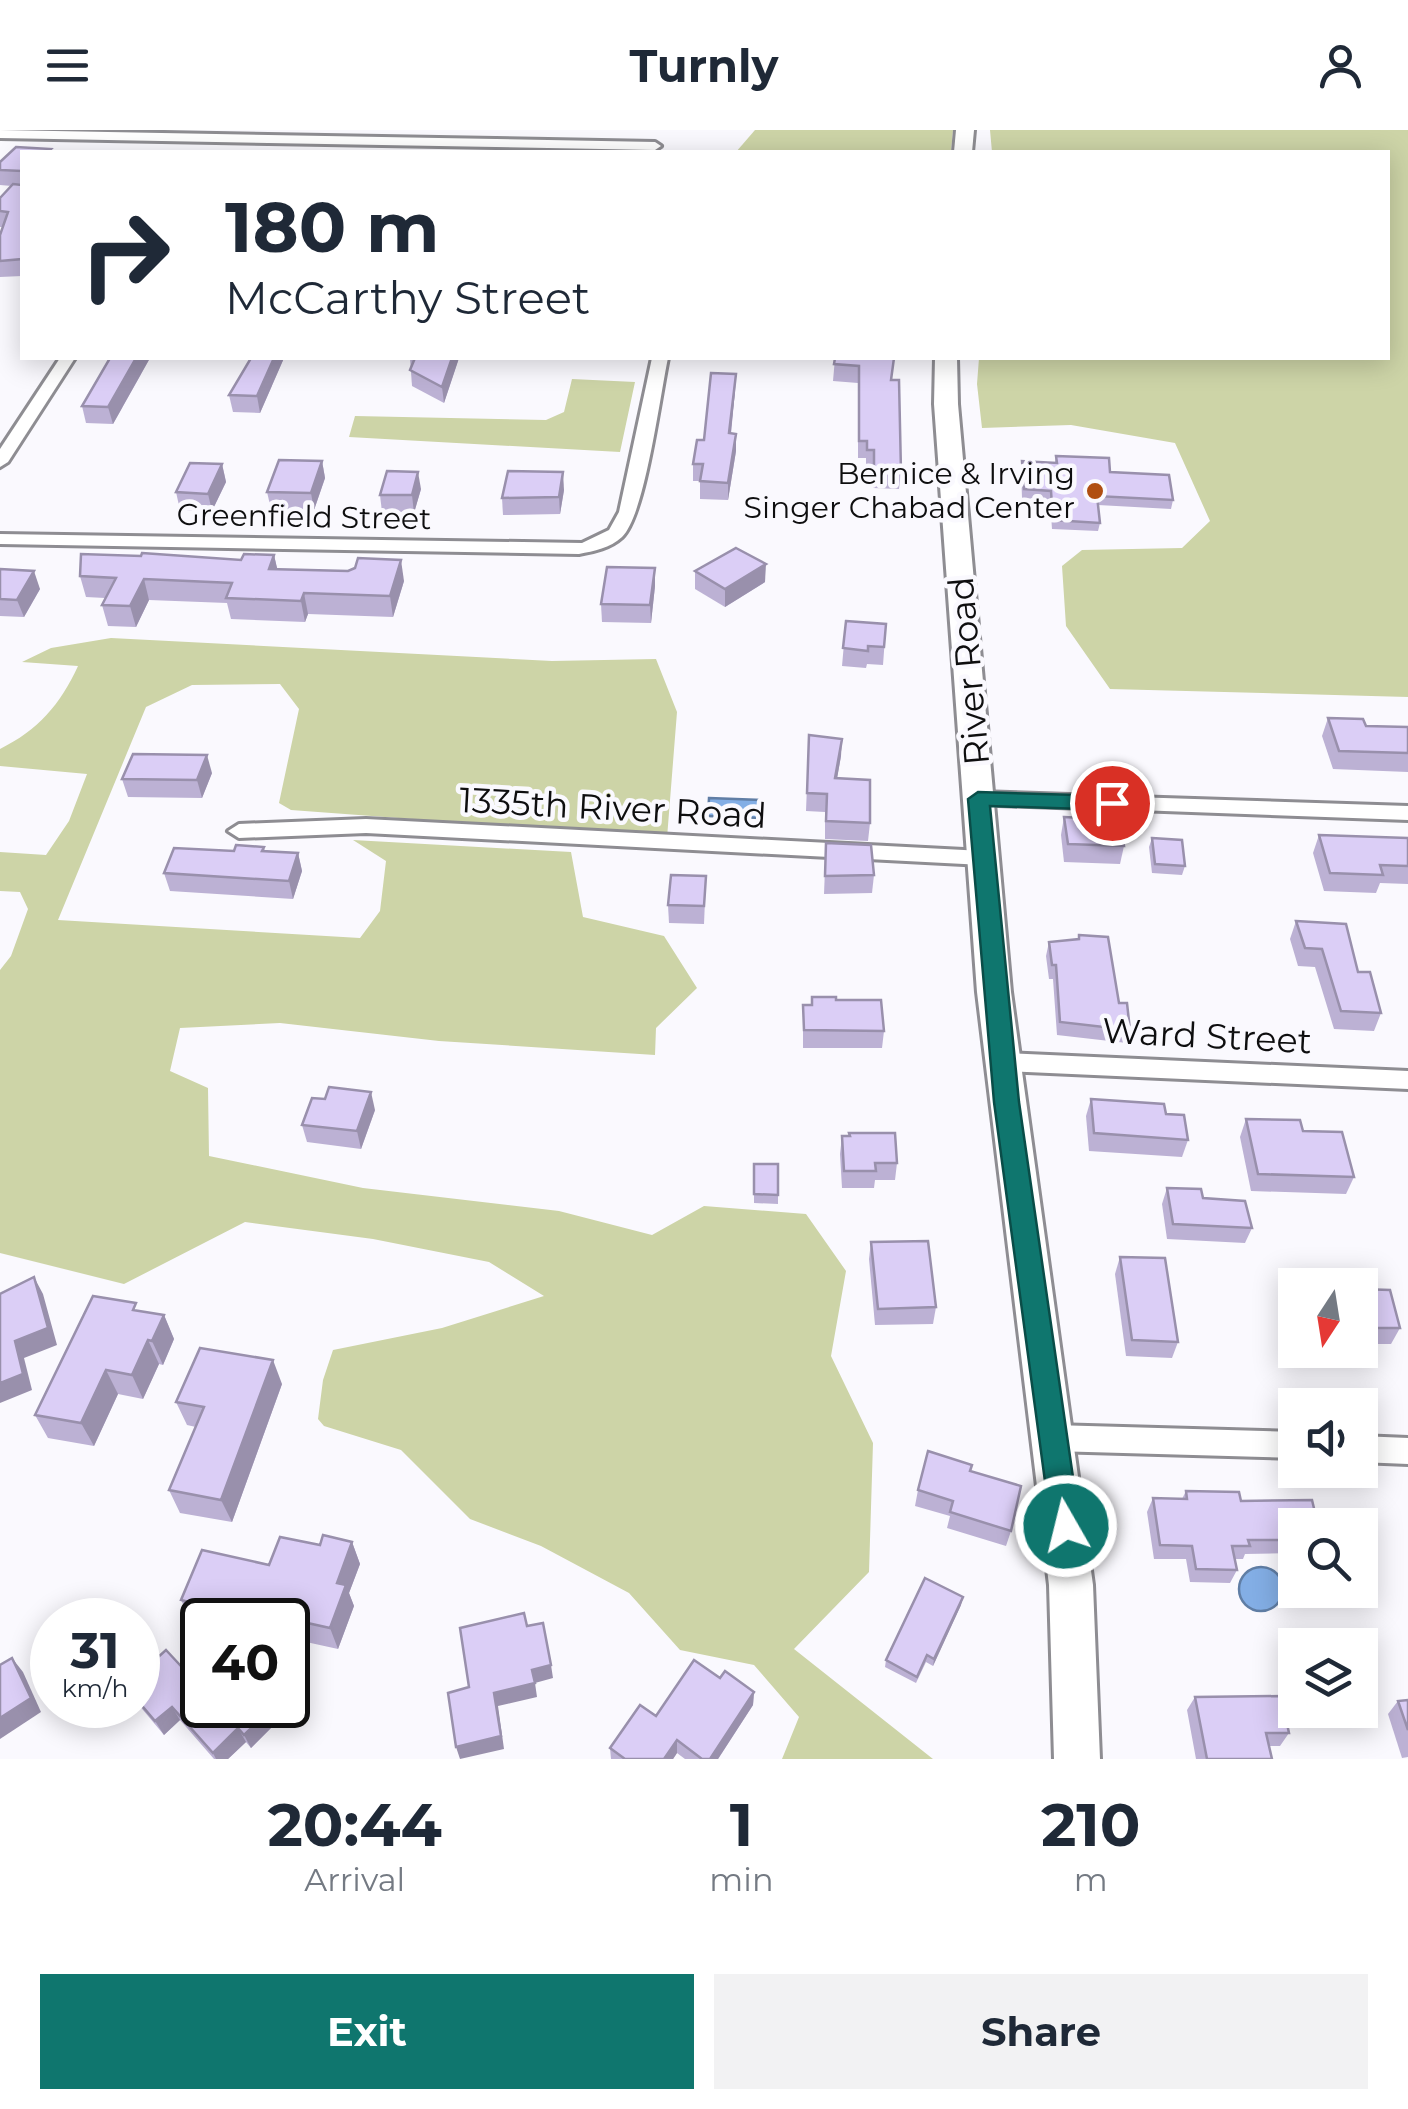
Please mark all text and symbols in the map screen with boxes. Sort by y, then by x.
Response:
icon: menu [40,38,95,93]
text: Turnly [630,38,778,93]
icon: person [1313,38,1368,93]
text: 180 m [225,184,439,270]
icon: right [60,190,190,320]
text: McCarthy Street [225,270,590,325]
place label: Bernice & Irving Singer Chabad Center [744,455,1075,526]
marker: Bernice & Irving Singer Chabad Center [1084,480,1106,502]
street label: Greenfield Street [176,496,432,537]
street label: River Road [939,575,998,767]
pin [1070,761,1155,846]
icon: arrive [1085,776,1140,831]
street label: 1335th River Road [458,778,768,837]
street label: Ward Street [1101,1009,1313,1062]
north arrow [1278,1268,1378,1368]
map controls [1278,1268,1378,1728]
button: sound [1278,1388,1378,1488]
position arrow [1014,1474,1118,1578]
button: search [1278,1508,1378,1608]
speed limit sign: 40 [180,1598,310,1728]
text: 31 [70,1620,120,1681]
button: layers [1278,1628,1378,1728]
text: km/h [62,1673,128,1703]
text: 20:44 [267,1788,442,1861]
text: 1 [730,1788,753,1861]
text: 210 [1041,1788,1141,1861]
text: Arrival [304,1860,405,1899]
text: min [709,1860,774,1899]
text: m [1074,1860,1108,1899]
button: Exit [40,1974,694,2089]
button: Share [714,1974,1368,2089]

